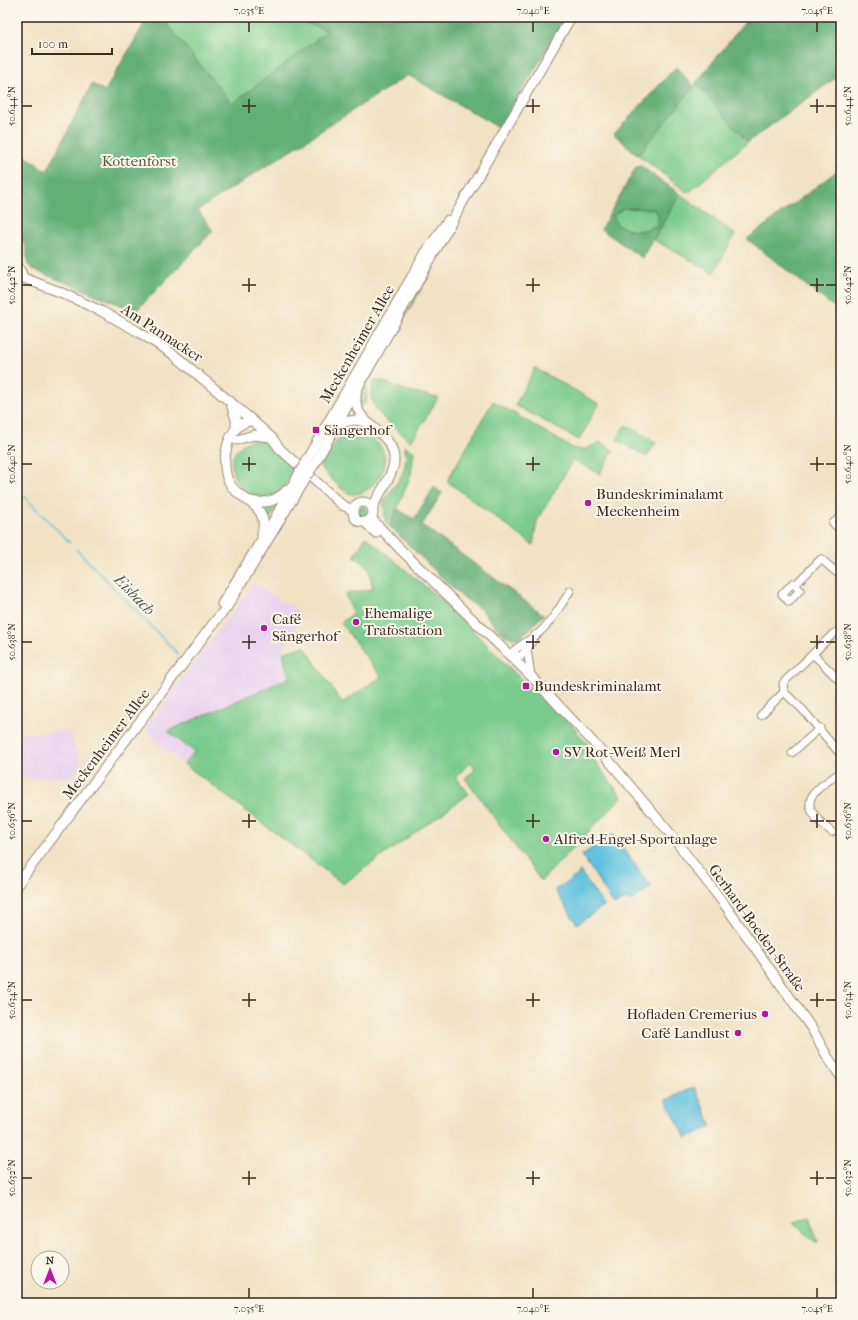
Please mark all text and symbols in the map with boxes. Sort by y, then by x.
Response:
text: 7.035°E [234,5,264,17]
text: 7.040°E [516,5,550,17]
text: 7.045°E [801,5,833,17]
scale bar [32,30,112,56]
text: 100 m [38,37,68,51]
text: 50.644°N [6,85,18,126]
text: 50.644°N [842,85,854,126]
park label: Kottenforst [102,152,177,170]
text: 50.642°N [6,265,18,305]
text: 50.642°N [842,265,854,305]
street label: Meckenheimer Allee [316,281,398,406]
street label: Am Pannacker [117,299,207,366]
place label: Sängerhof [324,421,393,439]
marker: Sängerhof [311,425,321,435]
text: 50.640°N [6,444,18,484]
text: 50.640°N [842,444,854,484]
place label: Bundeskriminalamt Meckenheim [596,485,725,520]
marker: Bundeskriminalamt Meckenheim [583,498,593,508]
water label: Eisbach [110,569,159,619]
place label: Ehemalige Trafostation [364,604,443,639]
place label: Café Sängerhof [272,610,341,645]
marker: Ehemalige Trafostation [351,617,361,627]
text: 50.638°N [6,623,18,661]
marker: Café Sängerhof [259,623,269,633]
text: 50.638°N [842,623,854,661]
place label: Bundeskriminalamt [534,677,663,695]
marker: Bundeskriminalamt [521,681,531,691]
street label: Meckenheimer Allee [59,685,154,803]
place label: SV Rot-Weiß Merl [564,743,681,761]
marker: SV Rot-Weiß Merl [551,747,561,757]
text: 50.636°N [6,802,18,840]
text: 50.636°N [842,802,854,840]
place label: Alfred-Engel-Sportanlage [553,830,718,848]
marker: Alfred-Engel-Sportanlage [541,834,551,844]
street label: Gerhard-Boeden-Straße [705,861,810,996]
text: 50.634°N [6,980,18,1019]
text: 50.634°N [842,980,854,1019]
place label: Hofladen Cremerius [626,1005,757,1023]
marker: Hofladen Cremerius [760,1009,770,1019]
place label: Café Landlust [641,1024,731,1042]
marker: Café Landlust [733,1028,743,1038]
text: 50.632°N [6,1159,18,1197]
text: 50.632°N [842,1159,854,1197]
north arrow [30,1250,70,1290]
text: N [46,1254,55,1267]
text: 7.035°E [234,1303,264,1315]
text: 7.040°E [516,1303,550,1315]
text: 7.045°E [801,1303,833,1315]

